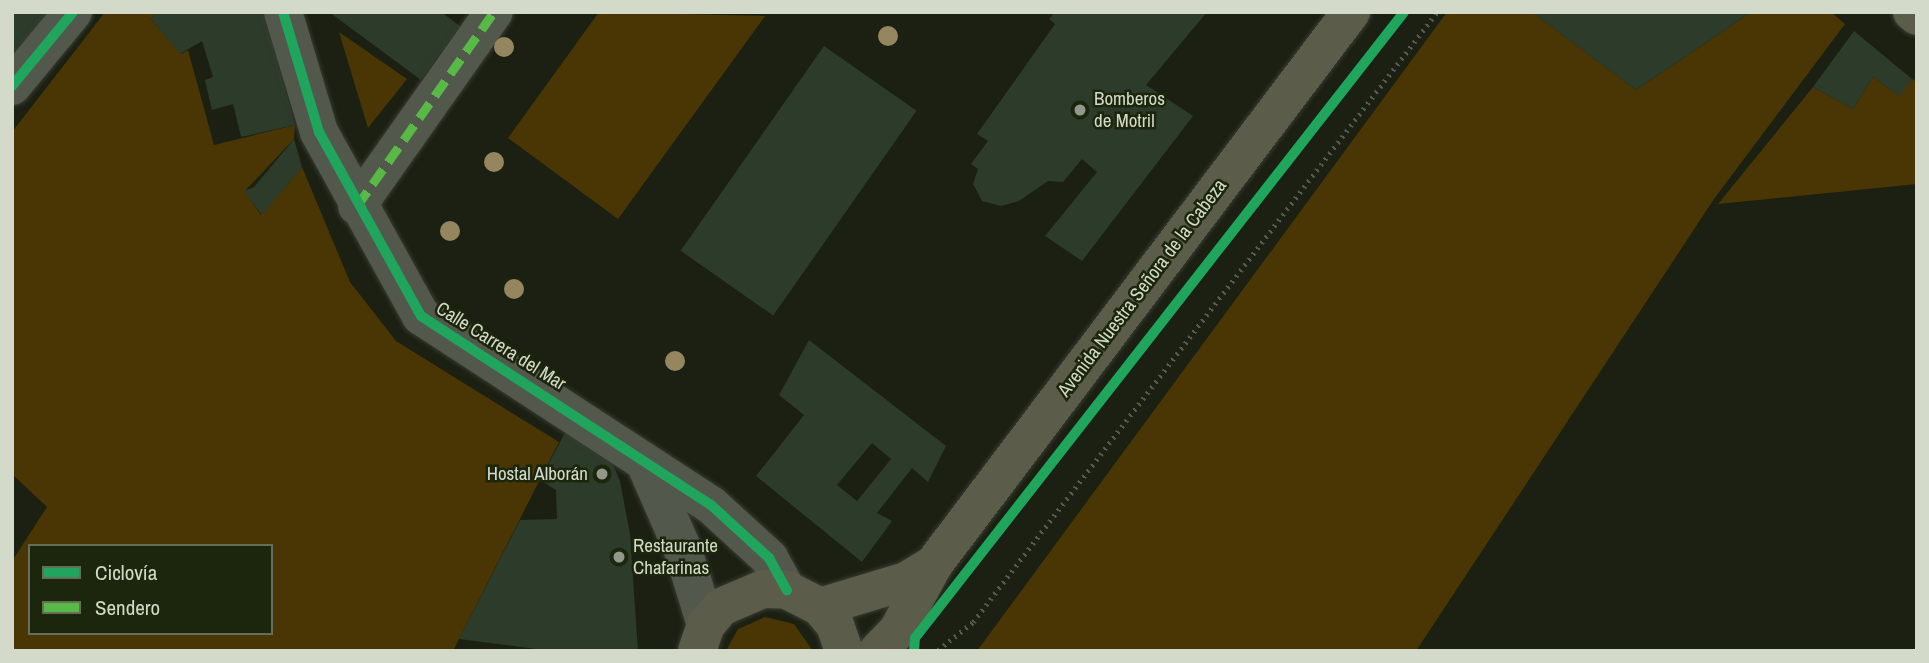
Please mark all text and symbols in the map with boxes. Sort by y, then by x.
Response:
place label: Bomberos de Motril [1094,88,1165,132]
marker: Bomberos de Motril [1072,102,1088,118]
street label: Avenida Nuestra Señora de la Cabeza [1053,175,1231,401]
street label: Calle Carrera del Mar [432,297,570,395]
place label: Hostal Alborán [486,463,588,485]
marker: Hostal Alborán [594,466,610,482]
place label: Restaurante Chafarinas [633,535,718,579]
legend [28,544,273,635]
marker: Restaurante Chafarinas [611,549,627,565]
text: Ciclovía [95,558,157,587]
text: Sendero [95,593,160,622]

